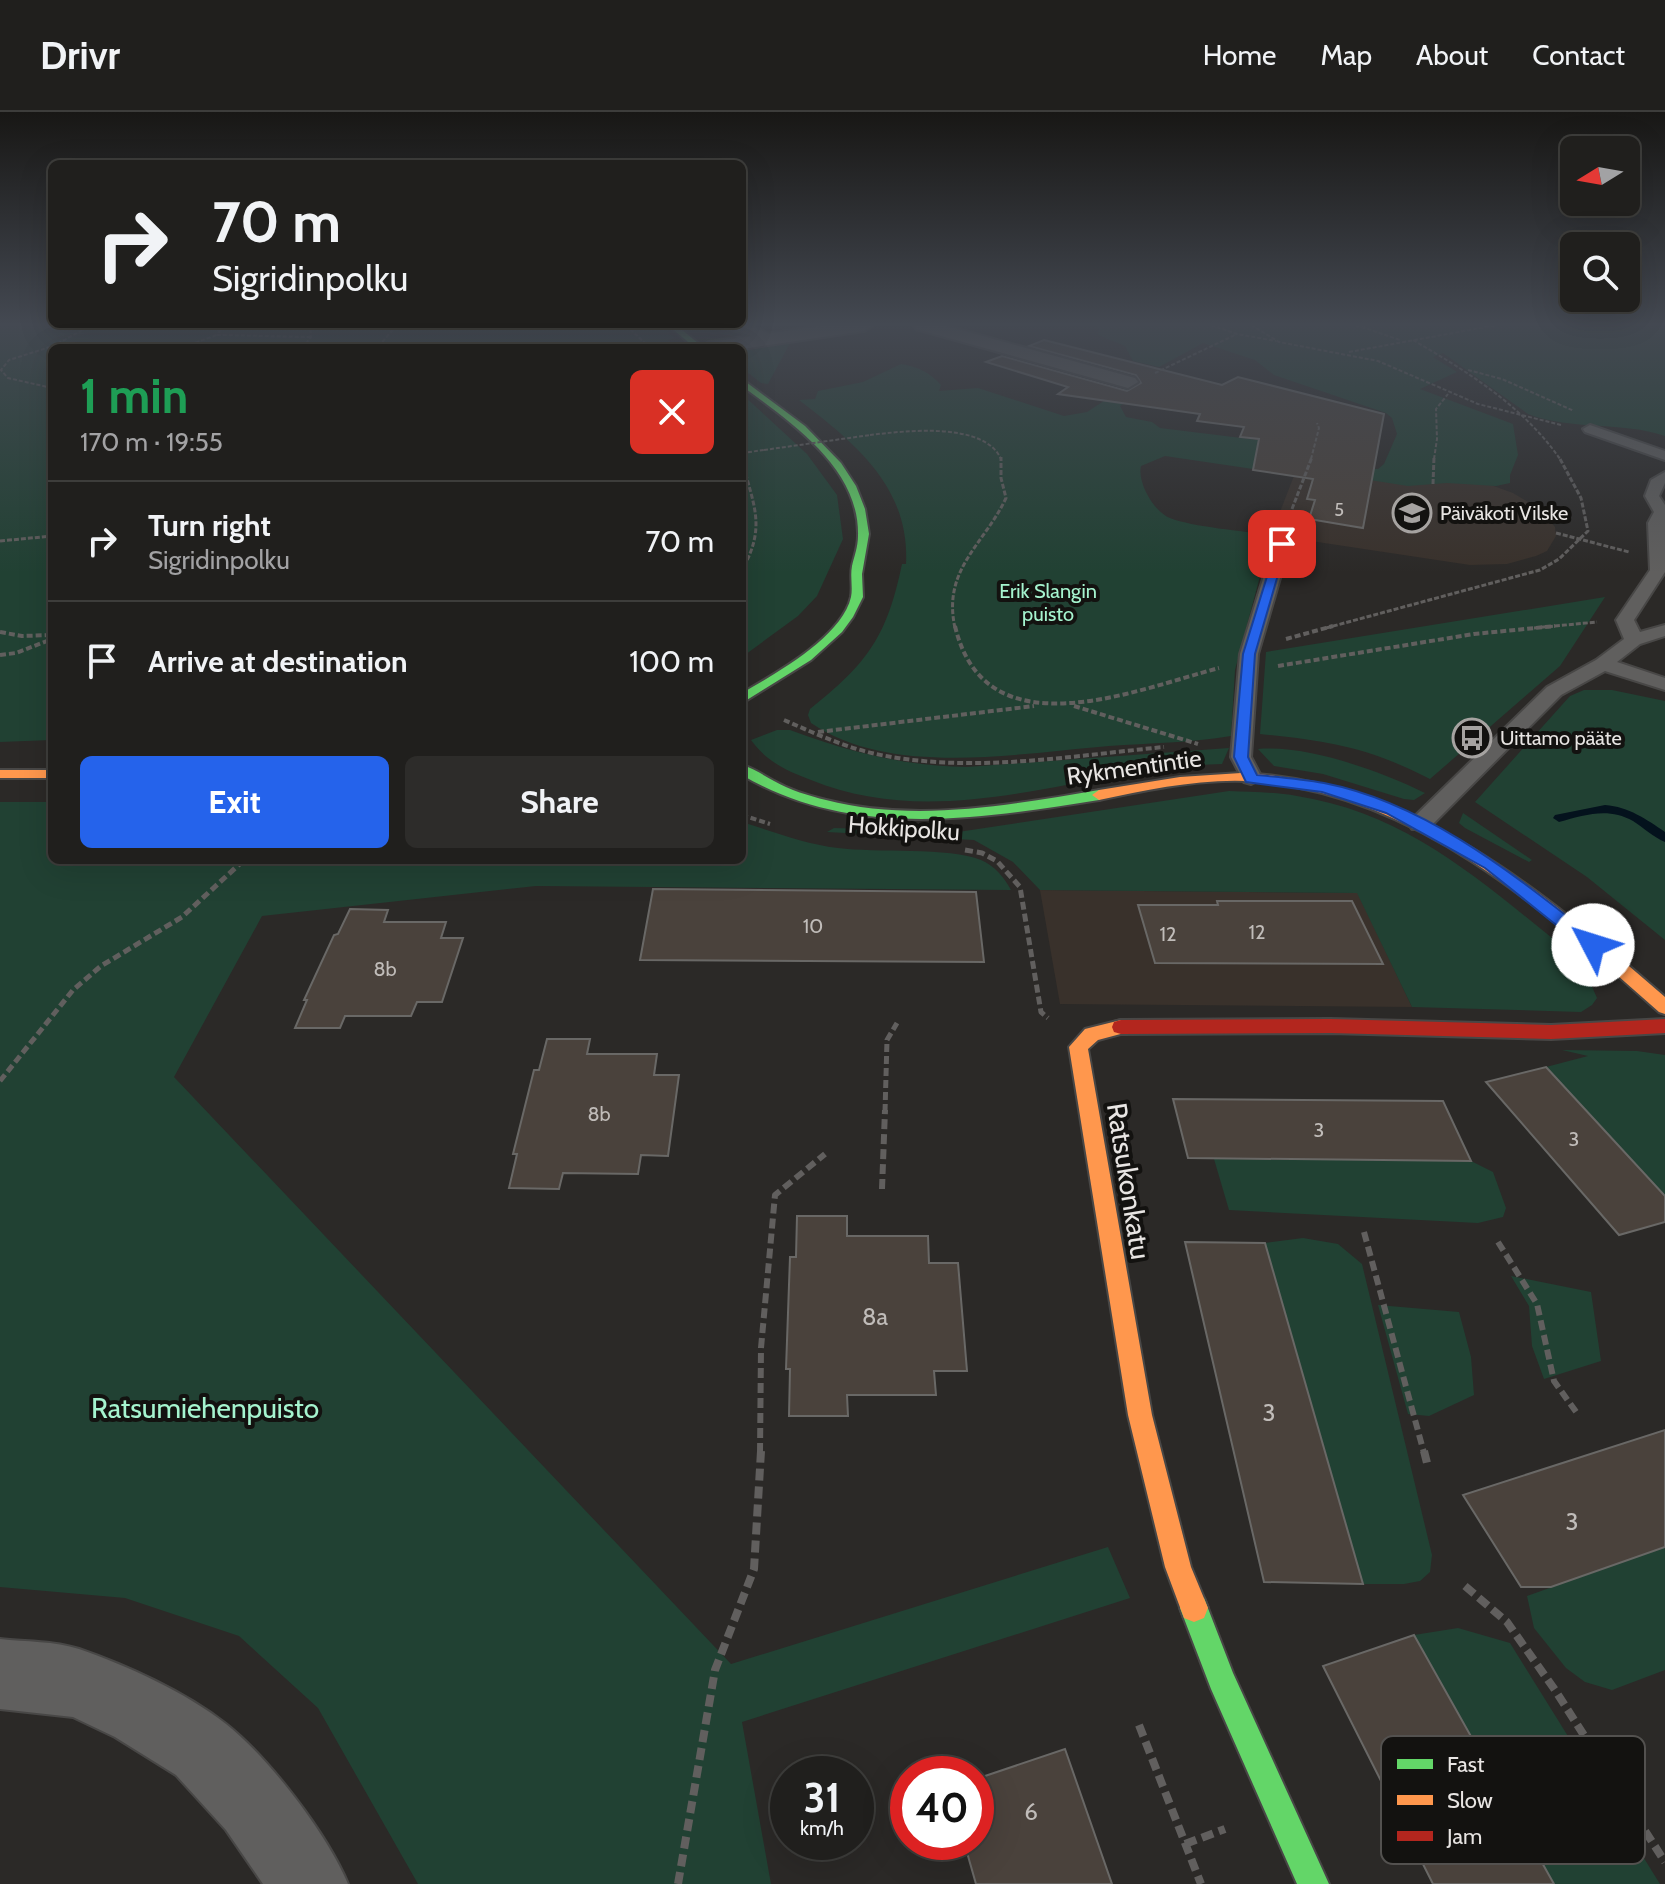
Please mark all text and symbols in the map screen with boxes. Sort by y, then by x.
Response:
text: Drivr [40,32,120,79]
text: Home [1203,38,1276,72]
text: Map [1320,38,1372,72]
text: About [1416,38,1488,72]
text: Contact [1532,38,1625,72]
north arrow [1560,136,1640,216]
map controls [1560,136,1640,312]
text: 70 m [212,188,341,256]
icon: right [80,192,184,296]
button: search [1560,232,1640,312]
text: Sigridinpolku [212,256,408,300]
text: 1 min [80,367,188,425]
button: close [630,370,714,454]
text: 170 m · 19:55 [80,426,223,458]
school or university icon: Päiväkoti Vilske [1391,492,1433,534]
house number: 5 [1334,499,1344,521]
place label: Päiväkoti Vilske [1440,501,1568,525]
text: Turn right [148,507,271,544]
pin [1248,510,1316,578]
icon: right [80,519,124,563]
icon: arrive [1260,522,1304,566]
text: 70 m [645,523,714,560]
text: Sigridinpolku [148,544,290,576]
park label: Erik Slangin puisto [999,579,1097,626]
icon: arrive [80,639,124,683]
text: Arrive at destination [148,643,408,680]
text: 100 m [629,643,714,680]
bus stop icon: Uittamo pääte [1451,717,1493,759]
place label: Uittamo pääte [1500,726,1622,750]
street label: Rykmentintie [1065,743,1203,791]
button: Exit [80,756,389,848]
button: Share [405,756,714,848]
street label: Hokkipolku [847,810,961,846]
position arrow [1551,903,1635,987]
house number: 10 [803,914,823,938]
house number: 12 [1249,920,1266,944]
house number: 12 [1160,922,1177,946]
house number: 8b [373,957,397,981]
street label: Ratsukonkatu [1100,1100,1158,1262]
house number: 8b [587,1102,611,1126]
house number: 3 [1314,1118,1324,1142]
house number: 3 [1569,1127,1579,1151]
house number: 8a [862,1302,889,1331]
park label: Ratsumiehenpuisto [91,1391,319,1425]
house number: 3 [1263,1398,1275,1427]
house number: 3 [1566,1507,1578,1536]
legend [1381,1736,1645,1864]
text: Fast [1447,1751,1485,1778]
speed limit sign: 40 [890,1756,994,1860]
text: 31 [804,1773,840,1822]
text: Slow [1447,1787,1493,1814]
house number: 6 [1024,1797,1038,1826]
text: km/h [800,1816,844,1840]
text: Jam [1446,1823,1482,1850]

